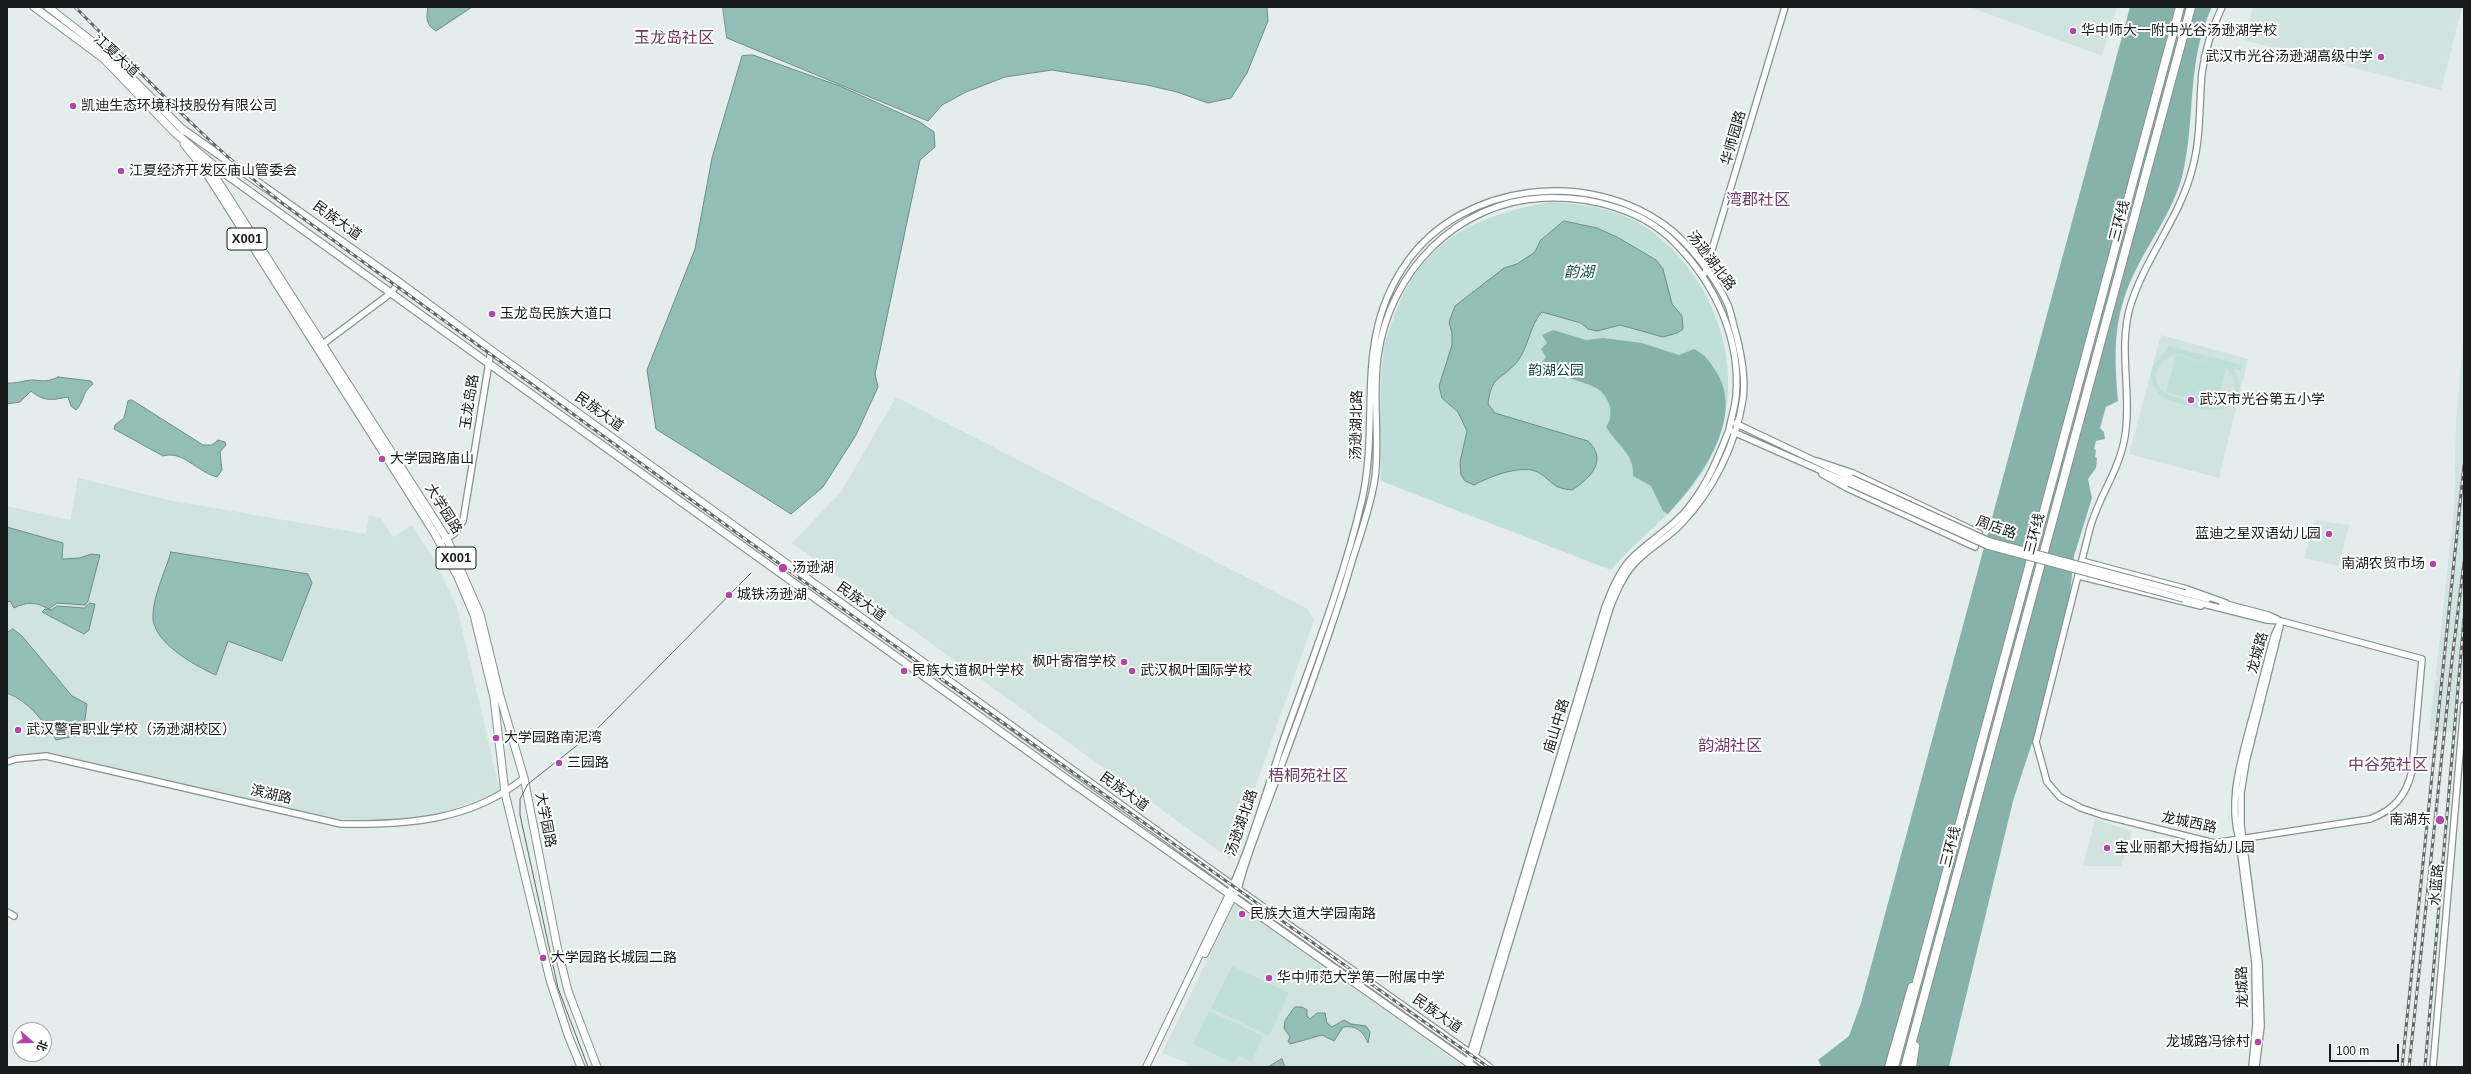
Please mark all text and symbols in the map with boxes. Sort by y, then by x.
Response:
place label: 华中师大一附中光谷汤逊湖学校 [2081,23,2277,39]
marker: 华中师大一附中光谷汤逊湖学校 [2068,26,2078,36]
district label: 玉龙岛社区 [634,29,714,49]
street label: 江夏大道 [90,31,142,81]
place label: 武汉市光谷汤逊湖高级中学 [2205,49,2373,65]
marker: 武汉市光谷汤逊湖高级中学 [2376,52,2386,62]
place label: 凯迪生态环境科技股份有限公司 [81,98,277,114]
marker: 凯迪生态环境科技股份有限公司 [68,101,78,111]
street label: 华师园路 [1718,109,1750,167]
place label: 江夏经济开发区庙山管委会 [129,163,297,179]
marker: 江夏经济开发区庙山管委会 [116,166,126,176]
district label: 湾郡社区 [1726,191,1790,211]
street label: 民族大道 [309,198,365,244]
street label: 三环线 [2106,199,2134,243]
road number: X001 [227,228,267,250]
street label: 汤逊湖北路 [1683,228,1739,294]
water label: 韵湖 [1564,264,1594,282]
place label: 玉龙岛民族大道口 [500,306,612,322]
marker: 玉龙岛民族大道口 [487,309,497,319]
park label: 韵湖公园 [1528,363,1584,379]
street label: 玉龙岛路 [457,373,483,431]
street label: 民族大道 [571,389,627,435]
street label: 汤逊湖北路 [1348,390,1366,460]
place label: 武汉市光谷第五小学 [2199,392,2325,408]
marker: 武汉市光谷第五小学 [2186,395,2196,405]
place label: 大学园路庙山 [390,451,474,467]
marker: 大学园路庙山 [377,454,387,464]
street label: 大学园路 [421,481,465,537]
street label: 三环线 [2021,512,2049,556]
street label: 周店路 [1973,513,2019,543]
place label: 蓝迪之星双语幼儿园 [2195,526,2321,542]
marker: 蓝迪之星双语幼儿园 [2324,529,2334,539]
road number: X001 [436,547,476,569]
place label: 南湖农贸市场 [2341,556,2425,572]
marker: 南湖农贸市场 [2428,559,2438,569]
place label: 汤逊湖 [792,560,834,576]
marker: 汤逊湖 [777,562,789,574]
street label: 民族大道 [833,579,889,625]
place label: 城铁汤逊湖 [737,587,807,603]
marker: 城铁汤逊湖 [724,590,734,600]
street label: 龙城路 [2244,630,2272,676]
place label: 枫叶寄宿学校 [1032,654,1116,670]
marker: 枫叶寄宿学校 [1119,657,1129,667]
place label: 民族大道枫叶学校 [912,663,1024,679]
place label: 武汉枫叶国际学校 [1140,663,1252,679]
marker: 民族大道枫叶学校 [899,666,909,676]
marker: 武汉枫叶国际学校 [1127,666,1137,676]
street label: 庙山中路 [1541,697,1573,755]
place label: 武汉警官职业学校（汤逊湖校区） [26,722,236,738]
marker: 武汉警官职业学校（汤逊湖校区） [13,725,23,735]
place label: 大学园路南泥湾 [504,730,602,746]
marker: 大学园路南泥湾 [491,733,501,743]
district label: 韵湖社区 [1698,737,1762,757]
place label: 三园路 [567,755,609,771]
district label: 中谷苑社区 [2348,756,2428,776]
marker: 三园路 [554,758,564,768]
district label: 梧桐苑社区 [1268,767,1348,787]
street label: 民族大道 [1096,769,1152,815]
street label: 滨湖路 [249,782,293,808]
street label: 汤逊湖北路 [1223,787,1261,859]
street label: 大学园路 [531,791,559,849]
street label: 龙城西路 [2160,809,2218,837]
place label: 南湖东 [2389,812,2431,828]
marker: 南湖东 [2434,814,2446,826]
street label: 三环线 [1937,825,1965,869]
place label: 宝业丽都大拇指幼儿园 [2115,840,2255,856]
marker: 宝业丽都大拇指幼儿园 [2102,843,2112,853]
street label: 水蓝路 [2427,863,2447,907]
place label: 民族大道大学园南路 [1250,906,1376,922]
marker: 民族大道大学园南路 [1237,909,1247,919]
place label: 大学园路长城园二路 [551,950,677,966]
marker: 大学园路长城园二路 [538,953,548,963]
street label: 龙城路 [2234,966,2252,1008]
place label: 华中师范大学第一附属中学 [1277,970,1445,986]
marker: 华中师范大学第一附属中学 [1264,973,1274,983]
street label: 民族大道 [1409,991,1465,1037]
north arrow [12,1022,52,1062]
place label: 龙城路冯徐村 [2166,1034,2250,1050]
scale bar [2331,1036,2401,1062]
marker: 龙城路冯徐村 [2253,1037,2263,1047]
text: 北 [35,1039,50,1053]
text: 100 m [2336,1044,2369,1058]

